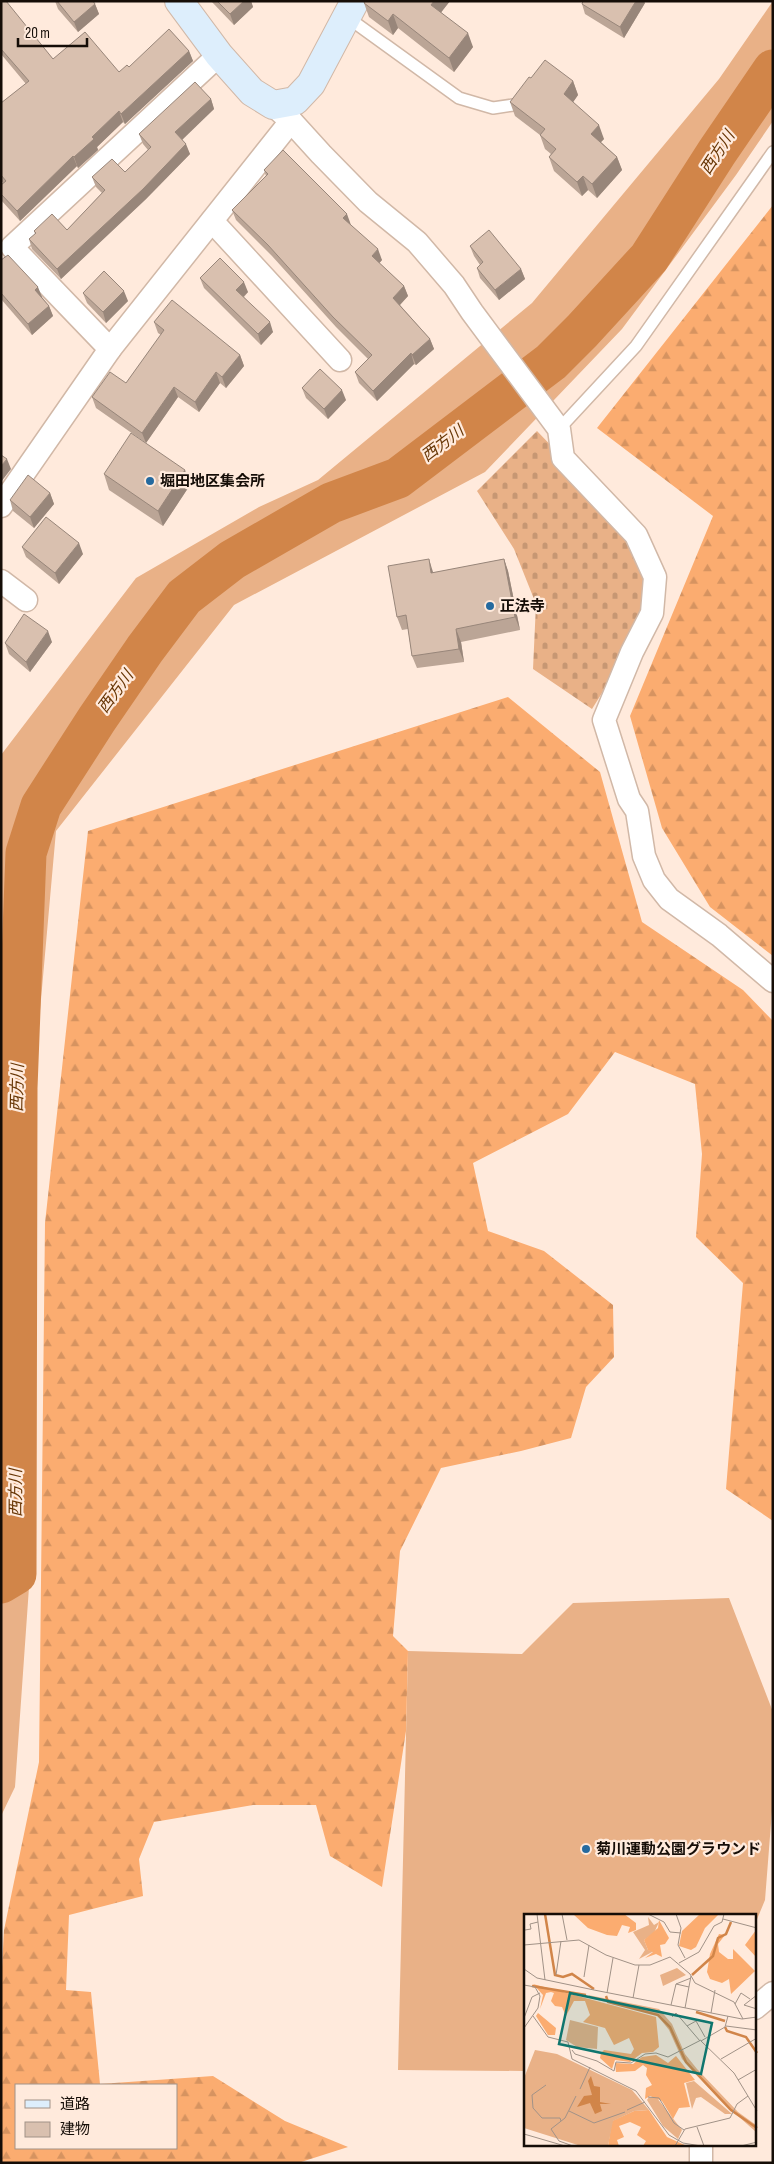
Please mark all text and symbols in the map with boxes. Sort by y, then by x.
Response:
scale bar [18,15,86,47]
text: 20 m [25,24,50,43]
water label: 西方川 [697,126,740,178]
water label: 西方川 [418,421,469,466]
place label: 堀田地区集会所 [160,472,265,491]
marker: 堀田地区集会所 [144,475,156,487]
place label: 正法寺 [500,597,545,616]
marker: 正法寺 [484,600,496,612]
water label: 西方川 [94,665,139,717]
water label: 西方川 [8,1062,28,1112]
water label: 西方川 [7,1467,26,1517]
place label: 菊川運動公園グラウンド [596,1840,761,1859]
marker: 菊川運動公園グラウンド [580,1843,592,1855]
inset map [524,1914,756,2146]
legend [15,2084,178,2149]
text: 道路 [60,2095,90,2114]
text: 建物 [60,2120,90,2139]

